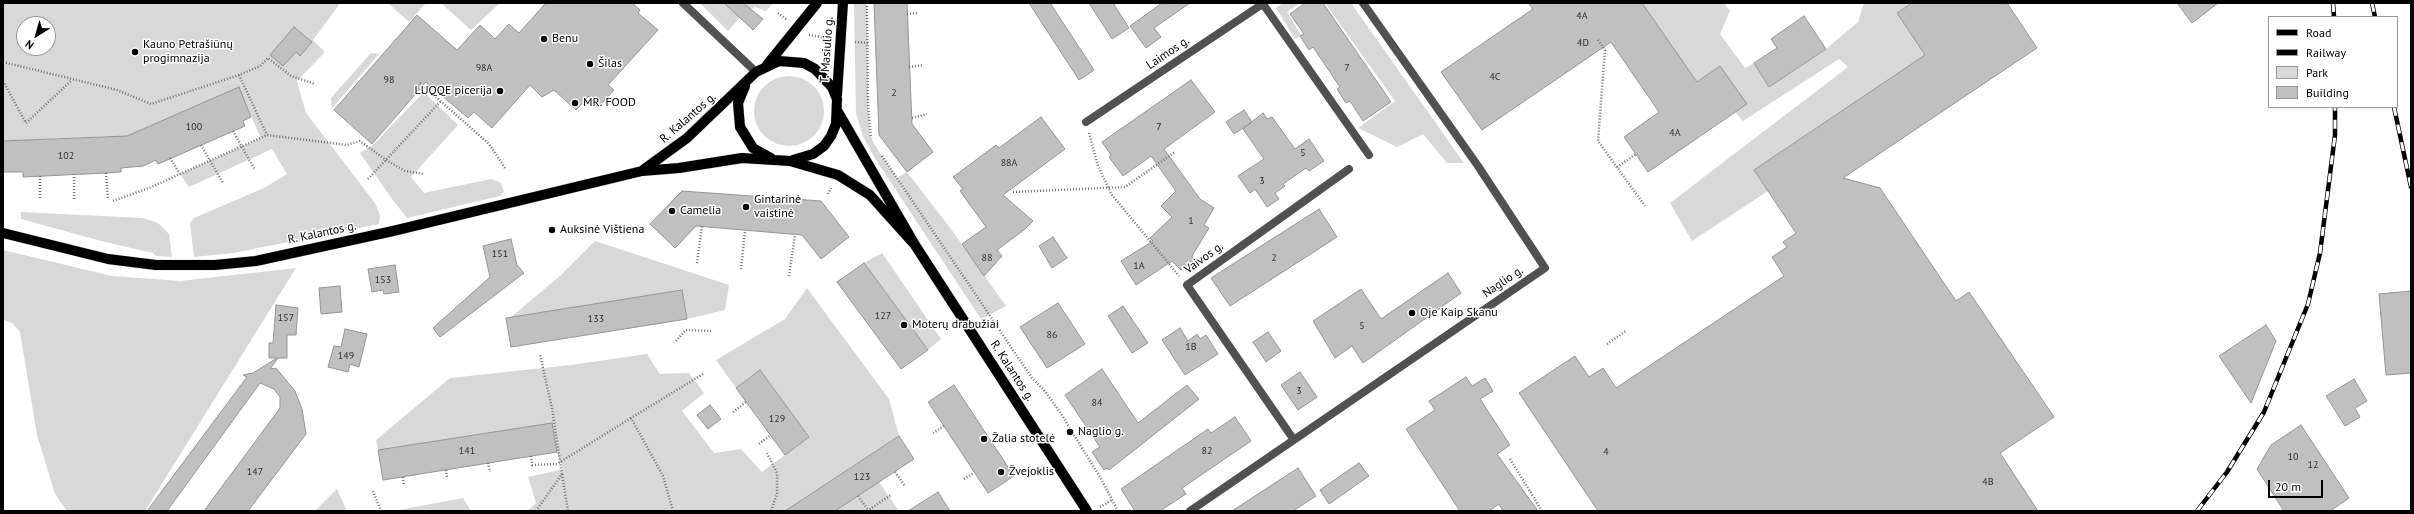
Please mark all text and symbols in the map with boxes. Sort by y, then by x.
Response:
house number: 4A [1576,10,1588,22]
north arrow [16,16,56,56]
street label: T. Masiulio g. [817,16,837,84]
legend [2268,16,2398,108]
text: Road [2306,25,2331,40]
place label: Benu [552,32,578,46]
street label: Laimos g. [1144,33,1192,73]
marker: Benu [539,34,549,44]
text: N [22,37,36,53]
house number: 4D [1577,37,1589,49]
place label: Kauno Petrašiūnų progimnazija [143,38,233,66]
text: Railway [2306,45,2346,60]
marker: Kauno Petrašiūnų progimnazija [130,47,140,57]
place label: Šilas [598,57,622,71]
marker: Šilas [585,59,595,69]
house number: 98A [476,62,492,74]
house number: 7 [1344,62,1350,74]
text: Park [2306,65,2328,80]
house number: 4C [1489,71,1501,83]
house number: 98 [384,74,394,86]
place label: LUQQE picerija [415,84,492,98]
text: Building [2306,85,2349,100]
marker: LUQQE picerija [495,86,505,96]
house number: 2 [891,87,897,99]
street label: R. Kalantos g. [657,90,719,146]
place label: MR. FOOD [583,96,636,110]
marker: MR. FOOD [570,98,580,108]
house number: 100 [186,121,202,133]
house number: 7 [1156,121,1162,133]
house number: 4A [1669,127,1681,139]
house number: 5 [1300,147,1306,159]
house number: 102 [58,150,74,162]
house number: 88A [1001,157,1017,169]
house number: 3 [1259,175,1265,187]
place label: Gintarinė vaistinė [754,193,801,221]
marker: Gintarinė vaistinė [741,202,751,212]
place label: Camelia [680,204,721,218]
marker: Camelia [667,206,677,216]
house number: 1 [1188,215,1194,227]
street label: R. Kalantos g. [287,219,357,247]
place label: Auksinė Vištiena [560,223,644,237]
marker: Auksinė Vištiena [547,225,557,235]
street label: Vaivos g. [1182,239,1226,277]
house number: 151 [492,248,508,260]
house number: 88 [982,252,992,264]
house number: 2 [1271,252,1277,264]
house number: 1A [1133,260,1145,272]
street label: Naglio g. [1480,263,1526,301]
house number: 153 [375,274,391,286]
place label: Oje Kaip Skanu [1420,306,1498,320]
marker: Oje Kaip Skanu [1407,308,1417,318]
house number: 127 [875,310,891,322]
house number: 157 [278,312,294,324]
house number: 133 [588,313,604,325]
place label: Moterų drabužiai [912,318,999,332]
marker: Moterų drabužiai [899,320,909,330]
house number: 5 [1359,320,1365,332]
house number: 86 [1047,329,1057,341]
street label: R. Kalantos g. [987,338,1037,404]
house number: 1B [1185,341,1197,353]
house number: 149 [338,350,354,362]
house number: 3 [1296,385,1302,397]
house number: 84 [1092,397,1102,409]
house number: 129 [769,413,785,425]
place label: Naglio g. [1078,425,1124,439]
marker: Naglio g. [1065,427,1075,437]
place label: Žalia stotelė [992,432,1055,446]
marker: Žalia stotelė [979,434,989,444]
house number: 141 [459,445,475,457]
house number: 82 [1202,445,1212,457]
house number: 4 [1603,446,1609,458]
house number: 10 [2288,451,2298,463]
house number: 12 [2308,459,2318,471]
place label: Žvejoklis [1009,465,1054,479]
house number: 147 [247,466,263,478]
marker: Žvejoklis [996,467,1006,477]
house number: 123 [854,471,870,483]
scale bar [2270,472,2325,498]
house number: 4B [1982,476,1994,488]
text: 20 m [2275,479,2301,494]

